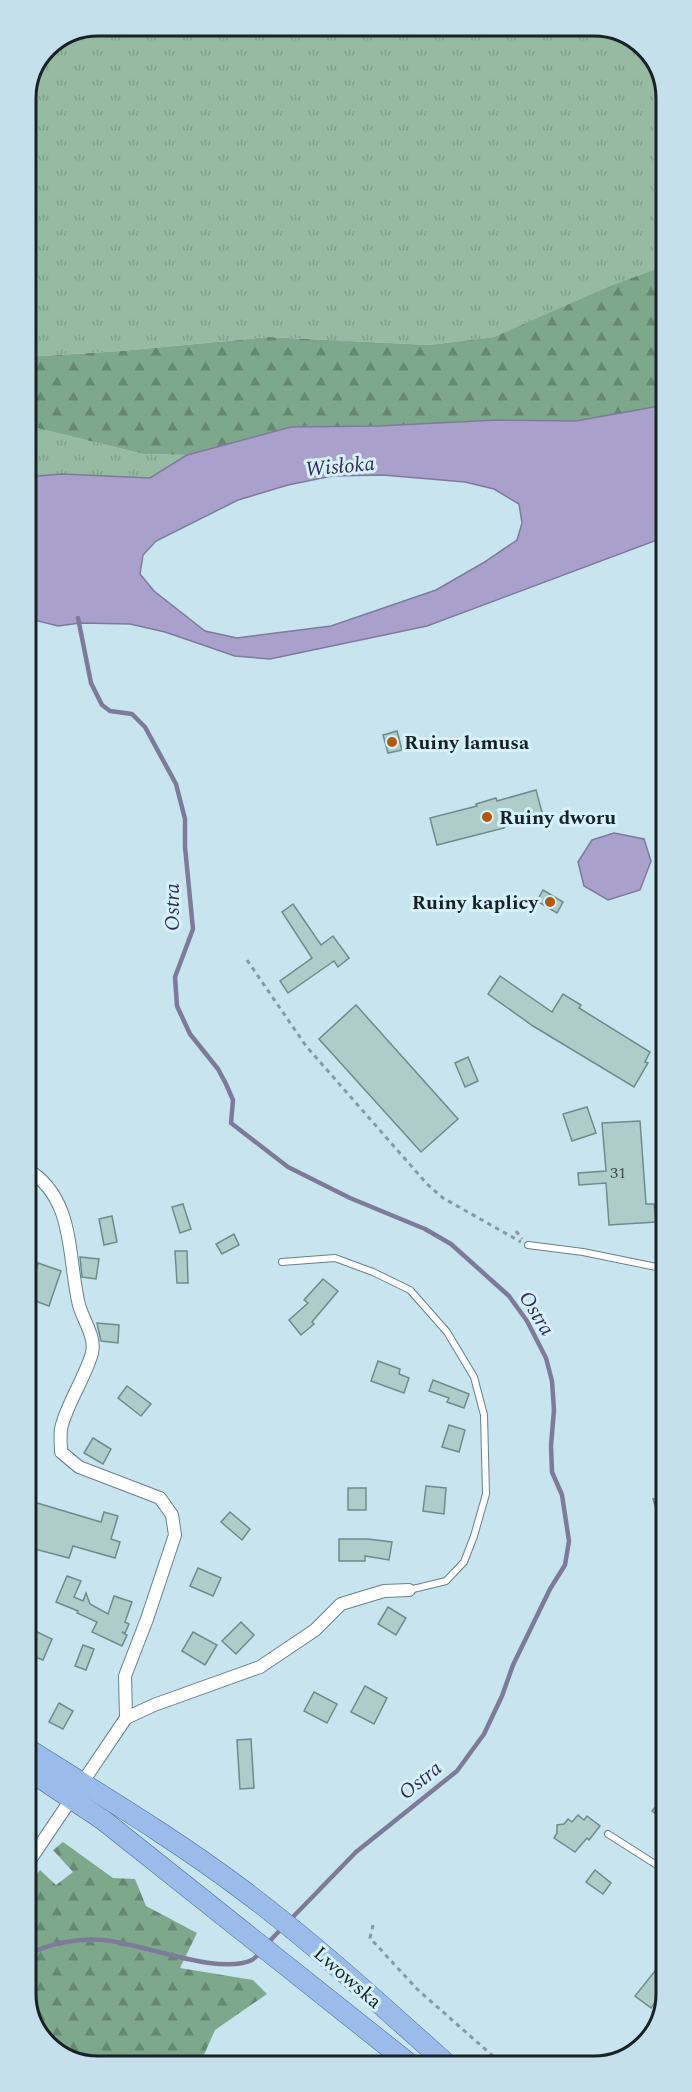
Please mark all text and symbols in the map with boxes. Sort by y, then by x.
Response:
water label: Wisłoka [304,448,377,486]
place label: Ruiny lamusa [404,728,530,758]
marker: Ruiny lamusa [385,735,399,749]
place label: Ruiny dworu [499,803,616,833]
marker: Ruiny dworu [480,810,494,824]
water label: Ostra [157,883,189,931]
place label: Ruiny kaplicy [412,888,539,918]
marker: Ruiny kaplicy [543,895,557,909]
house number: 31 [610,1161,626,1185]
water label: Ostra [510,1285,563,1343]
water label: Ostra [392,1753,450,1808]
street label: Lwowska [306,1939,389,2016]

